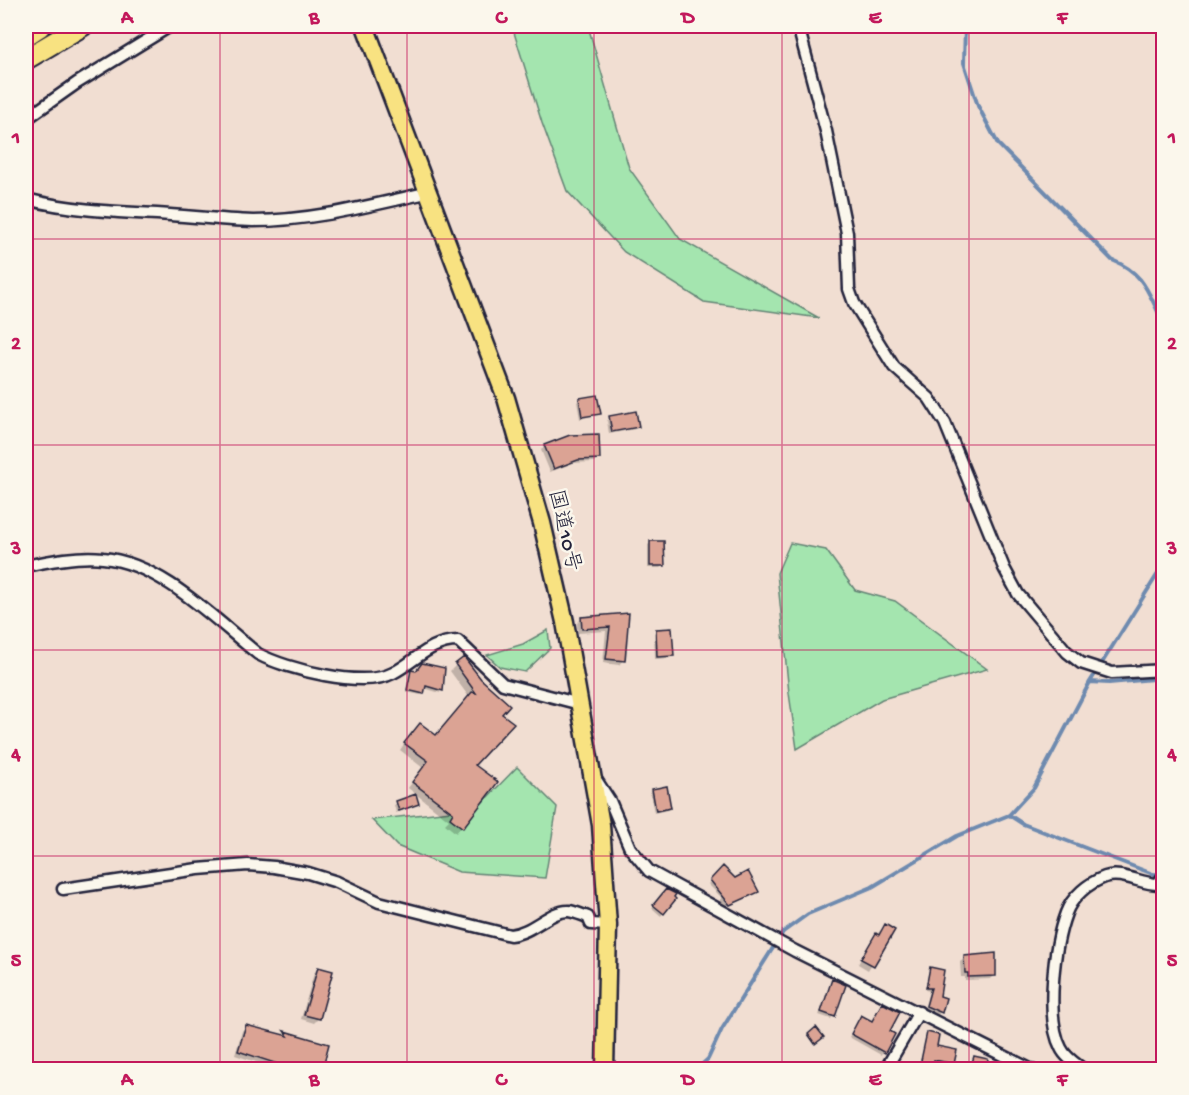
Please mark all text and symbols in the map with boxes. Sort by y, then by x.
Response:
text: A [120,8,135,31]
text: B [308,8,320,31]
text: C [495,8,509,31]
text: D [679,8,695,31]
text: E [869,8,883,31]
text: F [1056,8,1069,31]
text: 1 [11,128,20,151]
text: 1 [1167,128,1176,151]
text: 2 [11,334,21,357]
text: 2 [1167,334,1177,357]
street label: 国道10号 [541,487,585,574]
text: 3 [10,539,21,562]
text: 3 [1166,539,1177,562]
text: 4 [10,745,21,768]
text: 4 [1166,745,1177,768]
text: 5 [11,951,22,974]
text: 5 [1167,951,1178,974]
text: A [120,1070,135,1093]
text: B [308,1070,320,1093]
text: C [495,1070,509,1093]
text: D [679,1070,695,1093]
text: E [869,1070,883,1093]
text: F [1056,1070,1069,1093]

